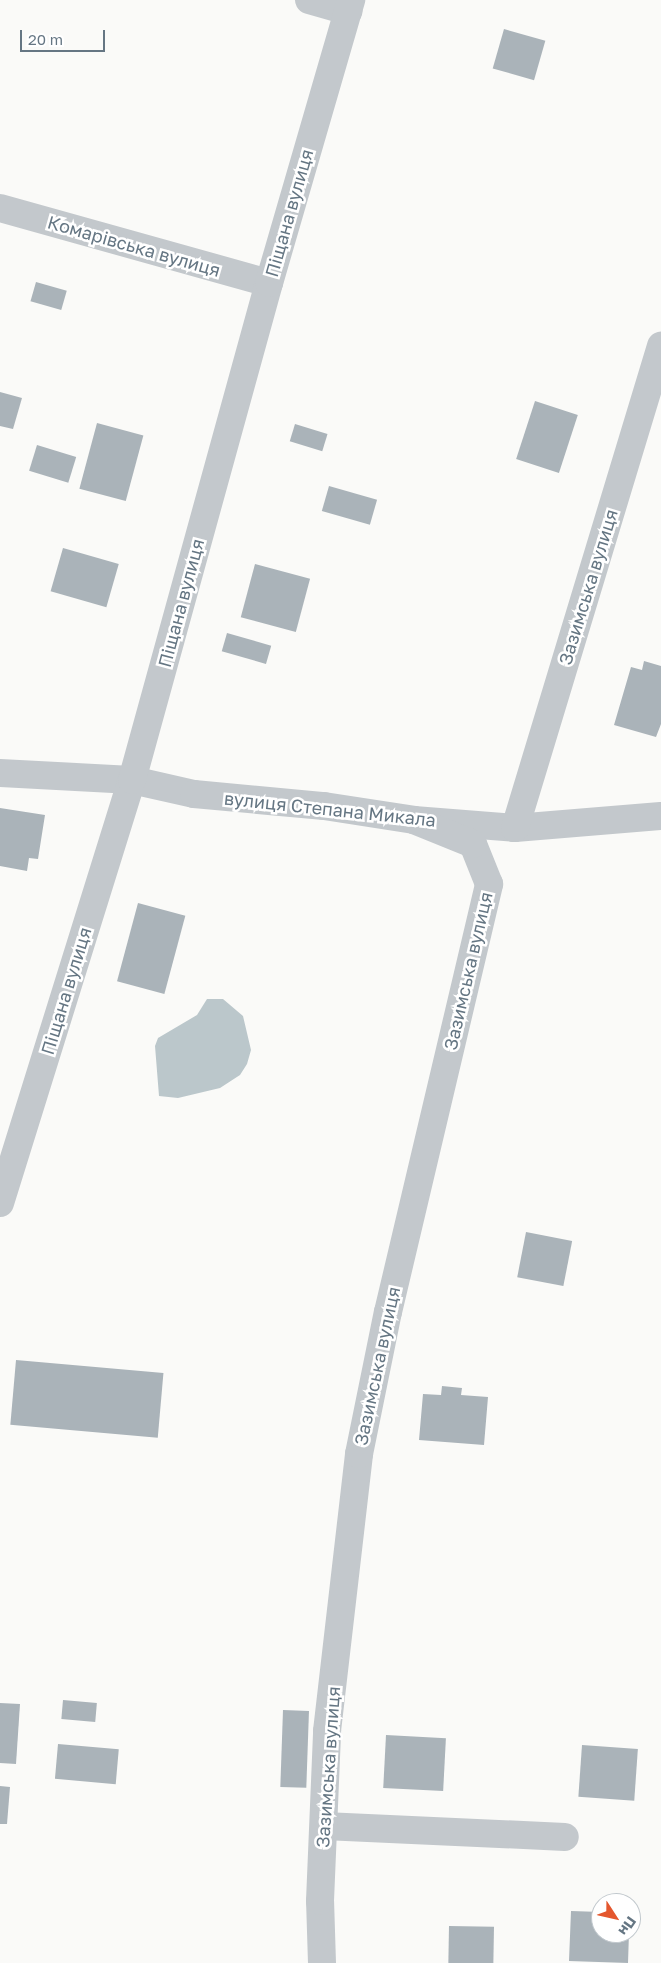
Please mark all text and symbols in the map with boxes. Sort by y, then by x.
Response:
scale bar [22,20,108,52]
text: 20 m [28,30,63,48]
street label: Піщана вулиця [260,147,318,279]
street label: Комарівська вулиця [45,211,223,281]
street label: Зазимська вулиця [554,506,622,668]
street label: Піщана вулиця [153,536,209,670]
street label: вулиця Степана Микала [223,787,437,831]
street label: Зазимська вулиця [439,890,497,1052]
street label: Піщана вулиця [36,925,96,1057]
street label: Зазимська вулиця [350,1285,404,1447]
street label: Зазимська вулиця [312,1686,344,1848]
north arrow [591,1893,641,1943]
text: Пн [615,1914,640,1939]

